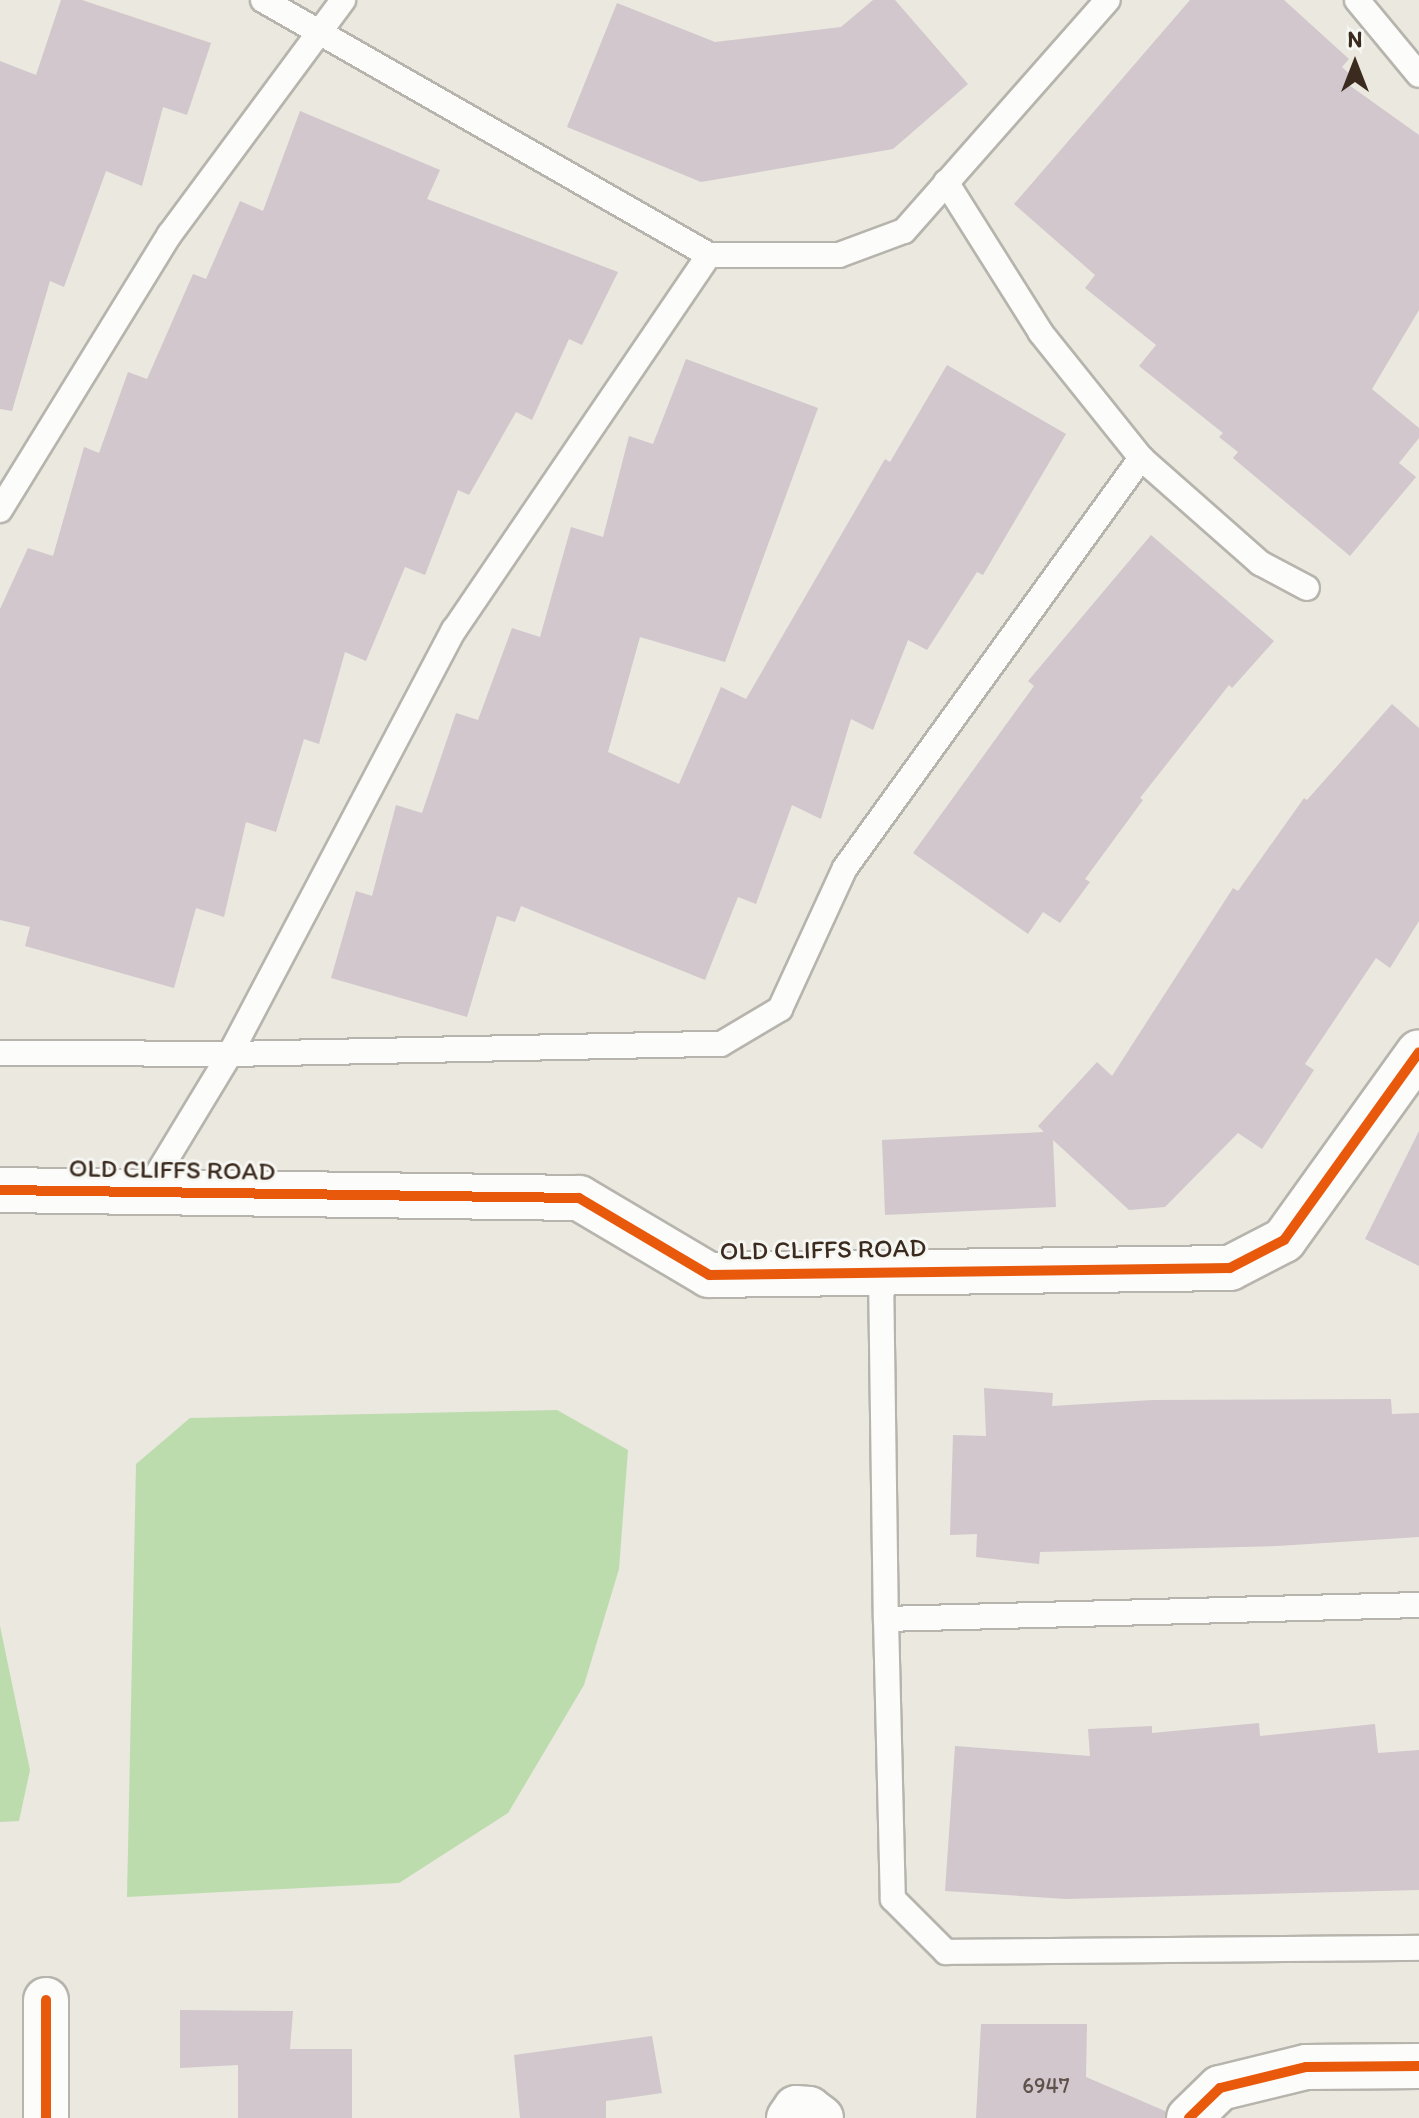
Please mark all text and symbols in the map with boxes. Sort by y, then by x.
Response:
north arrow [1315,24,1395,104]
text: N [1348,26,1362,53]
street label: OLD CLIFFS ROAD [67,1153,277,1187]
street label: OLD CLIFFS ROAD [718,1233,928,1267]
house number: 6947 [1022,2073,1070,2099]

